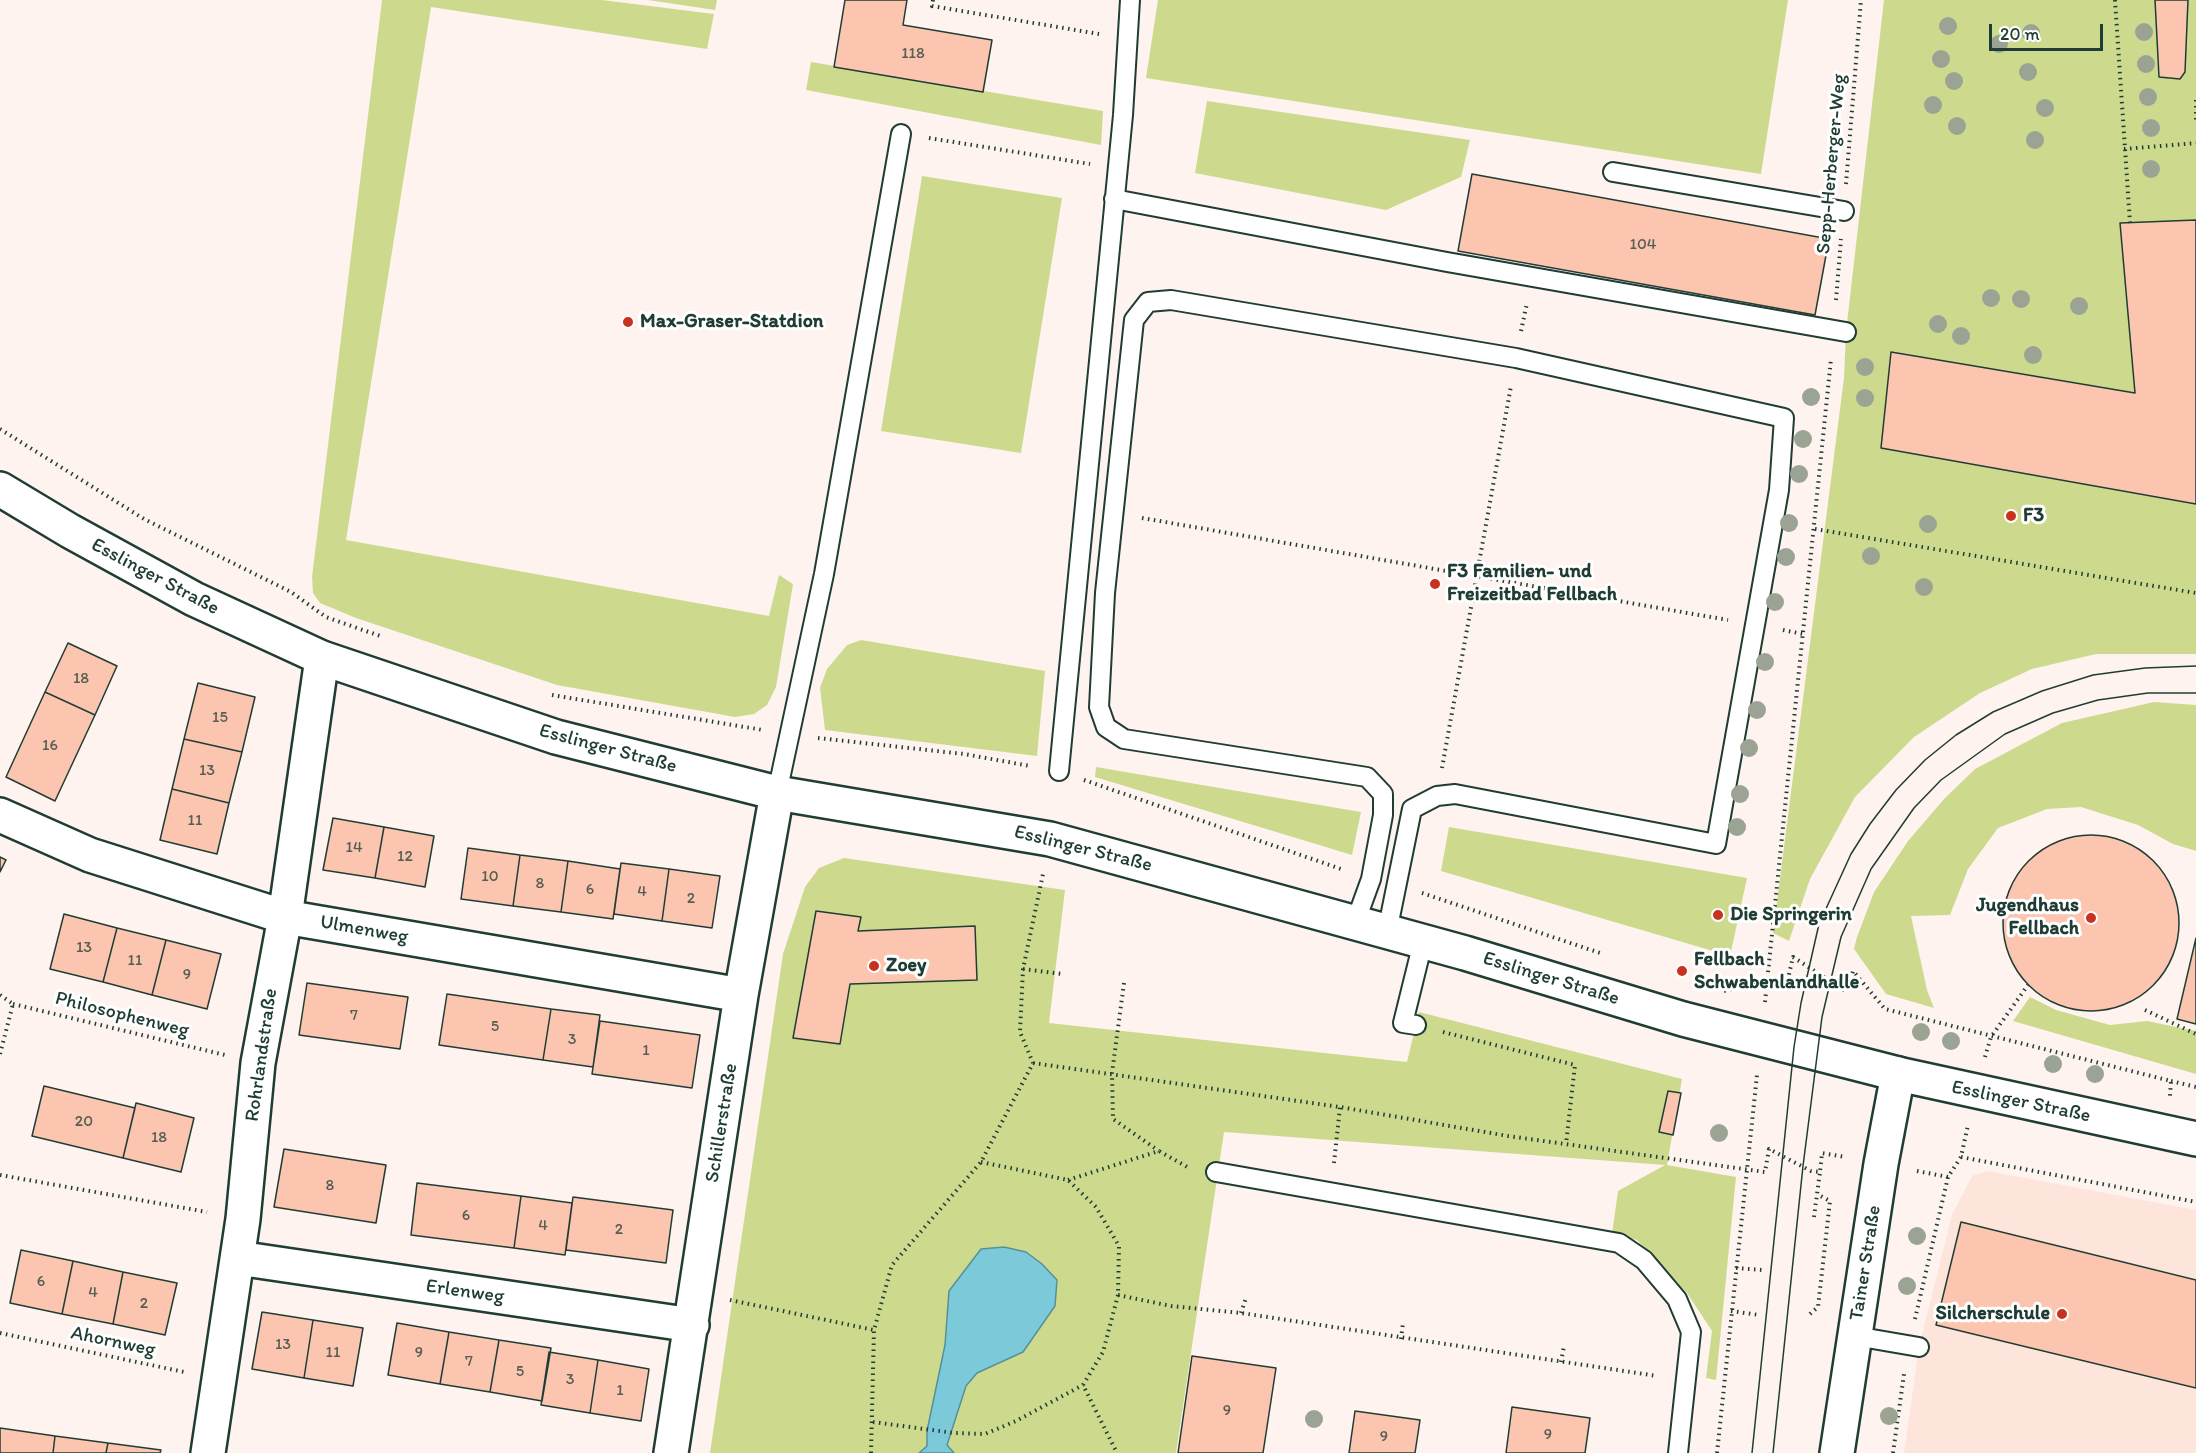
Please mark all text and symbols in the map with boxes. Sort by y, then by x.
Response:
scale bar [1992,12,2106,50]
text: 20 m [2000,23,2040,45]
house number: 118 [901,44,925,64]
street label: Sepp-Herberger-Weg [1812,73,1852,255]
house number: 104 [1630,235,1656,255]
place label: Max-Graser-Statdion [640,310,823,334]
marker: Max-Graser-Statdion [621,315,635,329]
place label: F3 [2023,504,2044,528]
marker: F3 [2004,509,2018,523]
street label: Esslinger Straße [87,533,223,621]
place label: F3 Familien- und Freizeitbad Fellbach [1447,560,1617,607]
marker: F3 Familien- und Freizeitbad Fellbach [1428,577,1442,591]
house number: 18 [73,669,89,689]
house number: 15 [212,708,228,728]
street label: Esslinger Straße [537,719,679,779]
house number: 16 [42,736,58,756]
house number: 13 [199,761,215,781]
house number: 11 [188,811,202,831]
street label: Esslinger Straße [1011,820,1155,878]
house number: 14 [345,838,363,858]
house number: 12 [397,847,413,867]
house number: 10 [481,867,499,887]
house number: 8 [536,874,544,894]
house number: 6 [586,880,594,900]
house number: 4 [637,882,647,902]
house number: 2 [687,889,695,909]
place label: Jugendhaus Fellbach [1976,894,2079,941]
place label: Die Springerin [1730,903,1852,927]
marker: Die Springerin [1711,908,1725,922]
street label: Ulmenweg [318,910,410,950]
marker: Jugendhaus Fellbach [2084,911,2098,925]
house number: 13 [76,938,92,958]
street label: Esslinger Straße [1480,947,1622,1011]
place label: Fellbach Schwabenlandhalle [1694,948,1859,995]
house number: 11 [128,951,142,971]
place label: Zoey [886,954,926,978]
marker: Zoey [867,959,881,973]
marker: Fellbach Schwabenlandhalle [1675,964,1689,978]
house number: 9 [183,965,191,985]
street label: Philosophenweg [53,987,191,1043]
street label: Rohrlandstraße [241,987,283,1123]
house number: 7 [350,1006,358,1026]
house number: 5 [491,1017,499,1037]
house number: 3 [568,1030,576,1050]
house number: 1 [642,1041,650,1061]
street label: Schillerstraße [701,1062,743,1184]
street label: Esslinger Straße [1949,1076,2093,1128]
house number: 20 [75,1112,93,1132]
house number: 18 [151,1128,167,1148]
house number: 8 [326,1176,334,1196]
street label: Tainer Straße [1845,1204,1887,1322]
house number: 6 [462,1206,470,1226]
house number: 4 [538,1216,548,1236]
house number: 2 [615,1220,623,1240]
house number: 6 [37,1272,45,1292]
street label: Erlenweg [424,1275,506,1309]
house number: 4 [88,1283,98,1303]
house number: 2 [140,1294,148,1314]
place label: Silcherschule [1935,1302,2050,1326]
marker: Silcherschule [2055,1307,2069,1321]
street label: Ahornweg [68,1321,158,1363]
house number: 13 [275,1335,291,1355]
house number: 11 [326,1343,340,1363]
house number: 9 [415,1343,423,1363]
house number: 7 [465,1352,473,1372]
house number: 5 [516,1362,524,1382]
house number: 3 [566,1370,574,1390]
house number: 1 [616,1381,624,1401]
house number: 9 [1223,1401,1231,1421]
house number: 9 [1544,1425,1552,1445]
house number: 9 [1380,1427,1388,1447]

